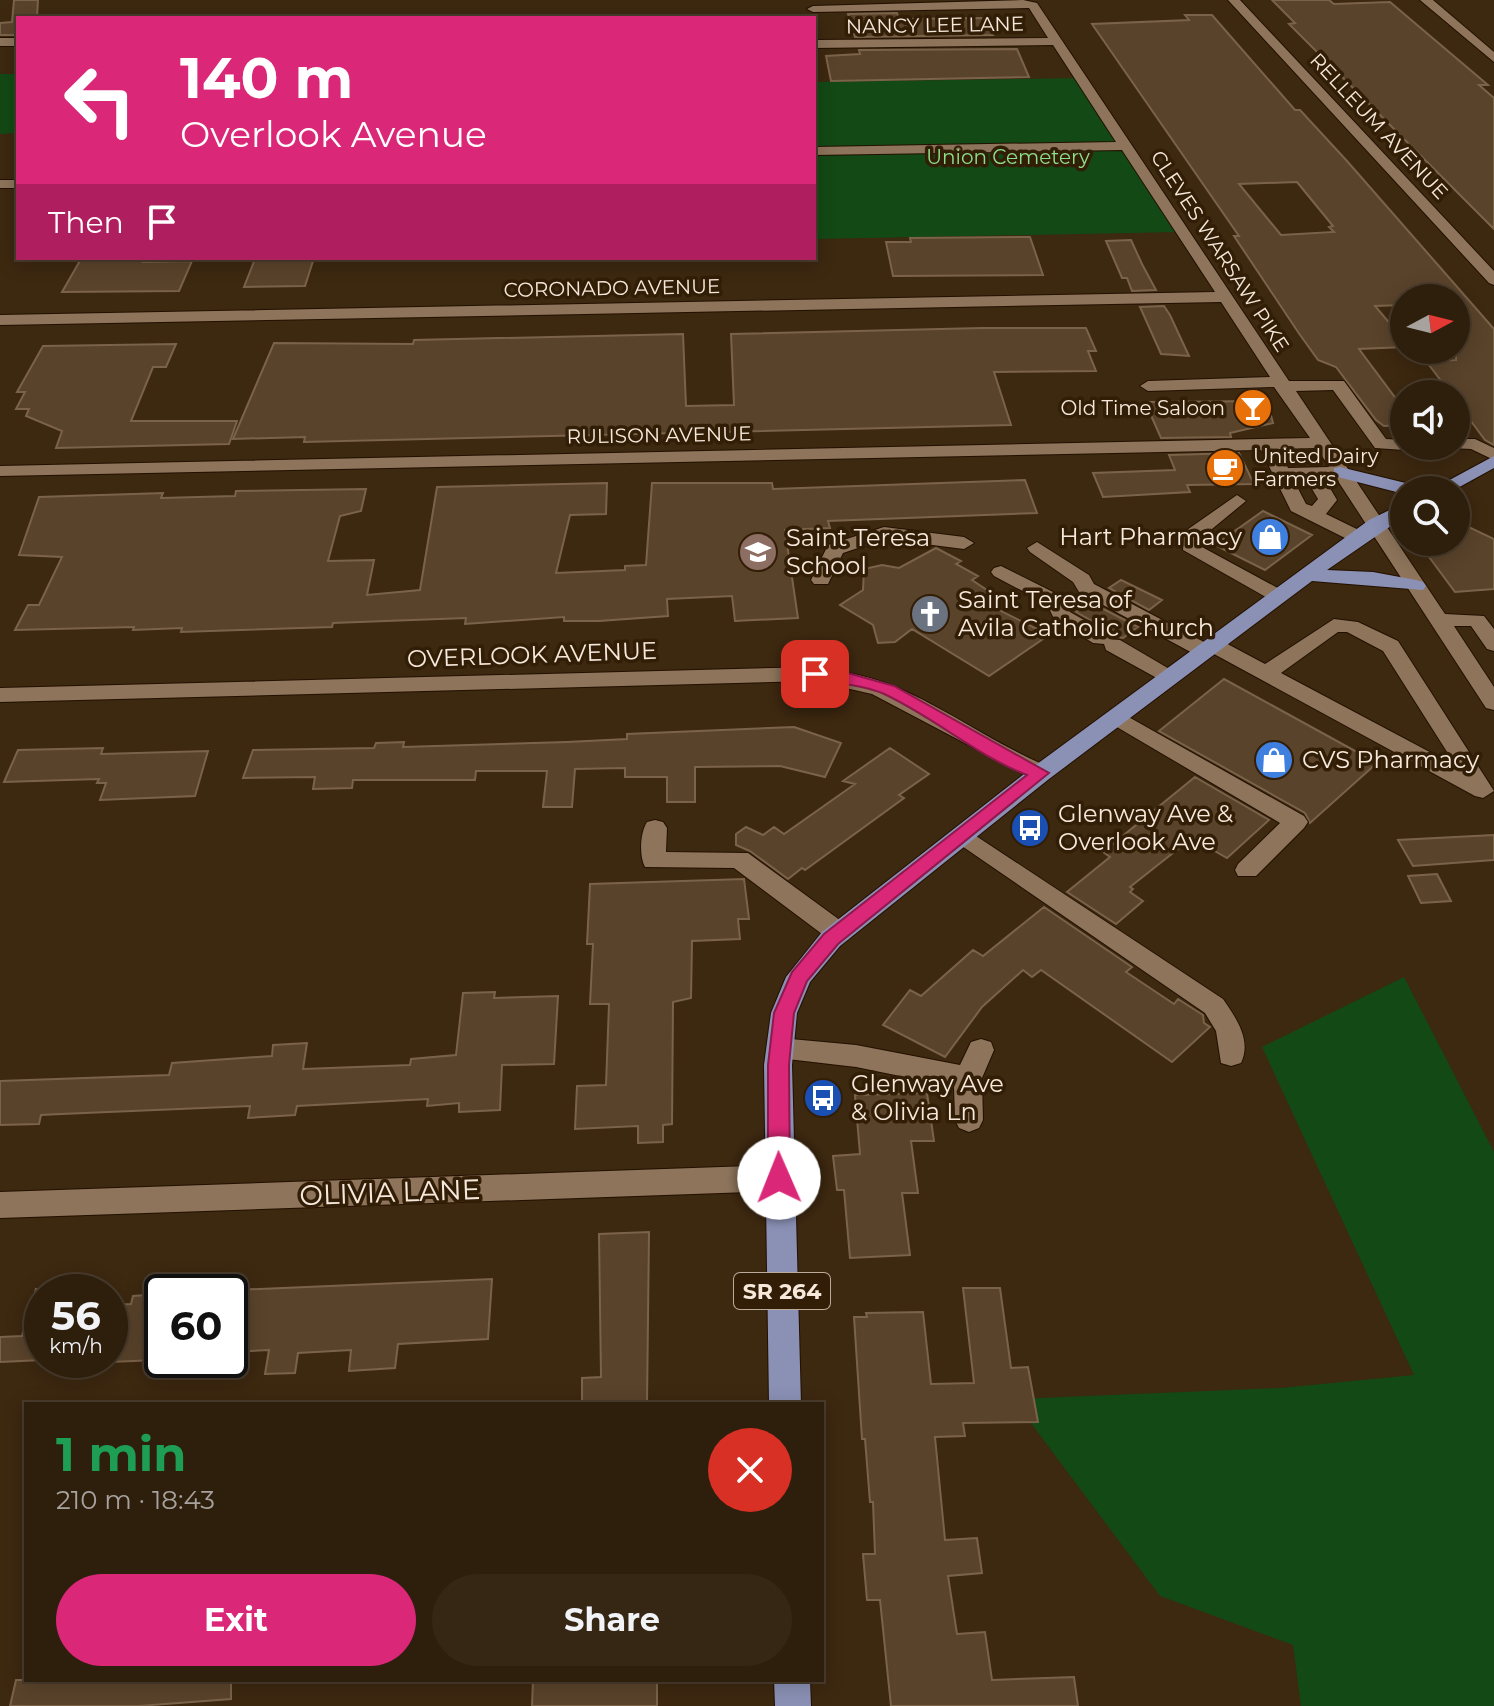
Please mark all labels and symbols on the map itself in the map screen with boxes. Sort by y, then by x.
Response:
street label: NANCY LEE LANE [846,11,1024,39]
street label: RELLEUM AVENUE [1305,48,1453,204]
park label: Union Cemetery [926,145,1090,169]
street label: CLEVES WARSAW PIKE [1146,146,1294,356]
street label: CORONADO AVENUE [503,274,721,302]
north arrow [1390,284,1470,364]
bar icon: Old Time Saloon [1232,387,1274,429]
place label: Old Time Saloon [1061,396,1225,420]
street label: RULISON AVENUE [566,421,752,449]
place label: United Dairy Farmers [1253,444,1379,491]
cafe icon: United Dairy Farmers [1204,447,1246,489]
shop icon: Hart Pharmacy [1249,516,1291,558]
place label: Hart Pharmacy [1059,522,1242,551]
place label: Saint Teresa School [786,523,930,580]
school or university icon: Saint Teresa School [737,531,779,573]
place label: Saint Teresa of Avila Catholic Church [958,585,1214,642]
church icon: Saint Teresa of Avila Catholic Church [909,593,951,635]
street label: OVERLOOK AVENUE [406,636,658,673]
pin [781,640,849,708]
shop icon: CVS Pharmacy [1253,739,1295,781]
place label: CVS Pharmacy [1302,745,1479,774]
place label: Glenway Ave & Overlook Ave [1058,799,1233,856]
bus stop icon: Glenway Ave & Overlook Ave [1009,807,1051,849]
place label: Glenway Ave & Olivia Ln [851,1069,1004,1126]
bus stop icon: Glenway Ave & Olivia Ln [802,1077,844,1119]
position arrow [737,1136,821,1220]
street label: OLIVIA LANE [299,1172,481,1212]
road number: SR 264 [734,1273,830,1309]
speed limit sign: 60 [144,1274,248,1378]

